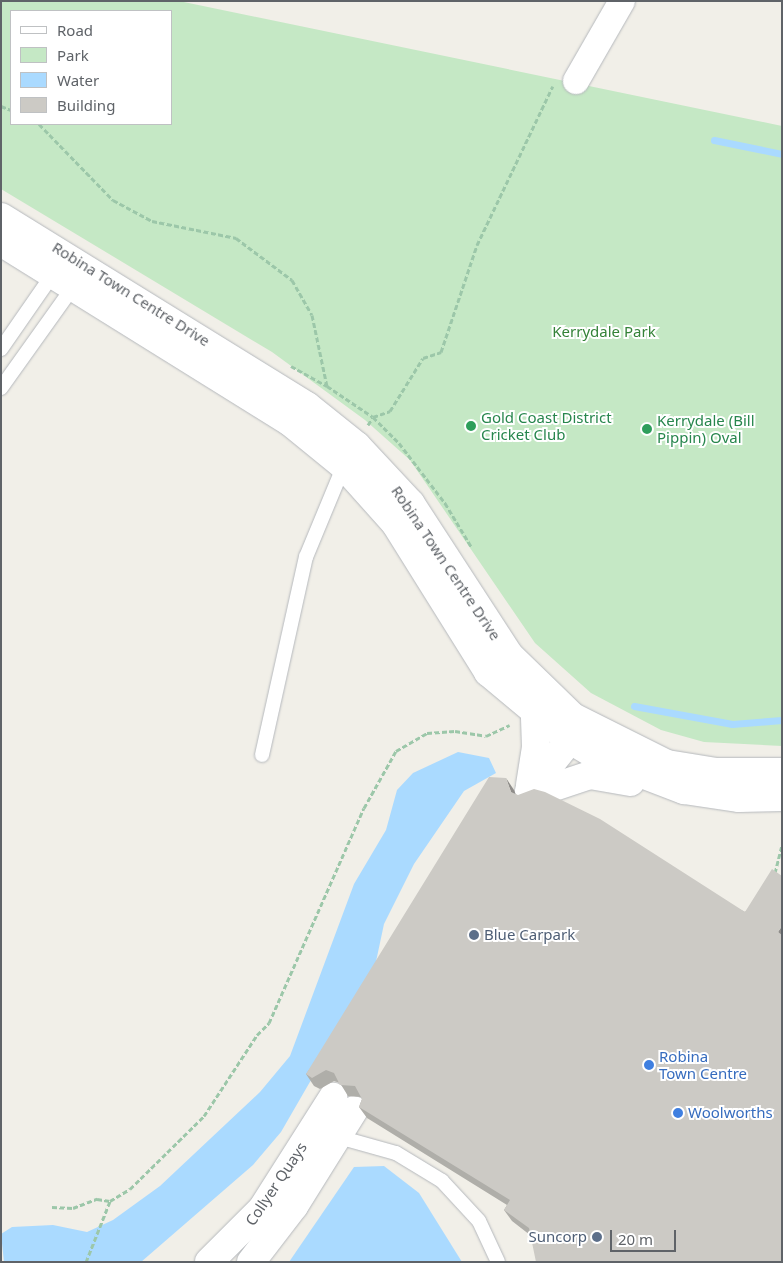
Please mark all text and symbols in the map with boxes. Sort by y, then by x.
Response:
legend [10,10,172,125]
text: Road [57,20,93,40]
text: Park [57,45,89,65]
text: Water [57,70,99,90]
text: Building [57,95,115,115]
street label: Robina Town Centre Drive [49,238,213,350]
park label: Kerrydale Park [552,323,656,341]
place label: Gold Coast District Cricket Club [481,408,612,443]
place label: Kerrydale (Bill Pippin) Oval [657,411,755,446]
marker: Gold Coast District Cricket Club [465,420,477,432]
marker: Kerrydale (Bill Pippin) Oval [641,423,653,435]
street label: Robina Town Centre Drive [388,482,504,644]
place label: Blue Carpark [484,926,575,944]
marker: Blue Carpark [468,929,480,941]
place label: Robina Town Centre [659,1047,747,1082]
marker: Robina Town Centre [643,1059,655,1071]
place label: Woolworths [688,1104,773,1122]
marker: Woolworths [672,1107,684,1119]
street label: Collyer Quays [241,1139,311,1229]
scale bar [613,1220,679,1252]
place label: Suncorp [529,1228,587,1246]
text: 20 m [618,1229,653,1249]
marker: Suncorp [591,1231,603,1243]

